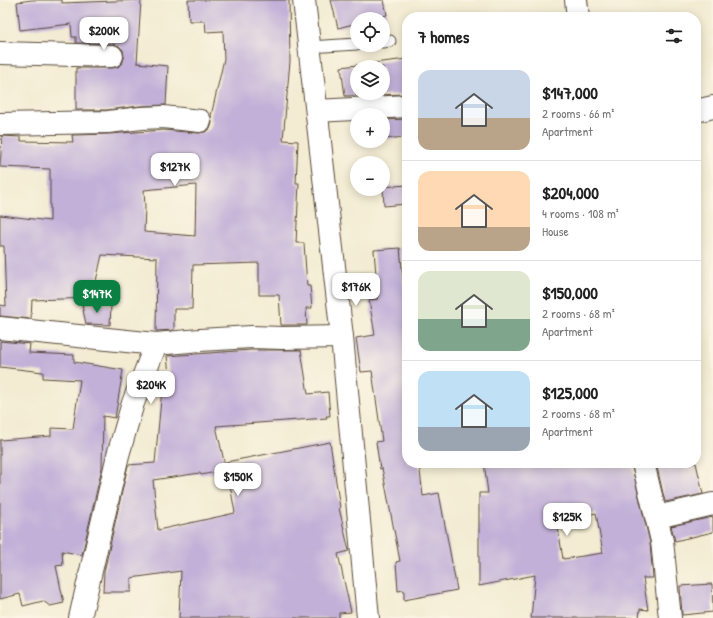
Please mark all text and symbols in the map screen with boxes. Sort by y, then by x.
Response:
map controls [350,12,390,196]
button: locate [350,12,390,52]
pin: $200K [76,17,132,51]
text: $200K [88,21,120,39]
text: 7 homes [418,25,469,48]
icon: filters [663,25,685,47]
button: layers [350,60,390,100]
text: $147,000 [542,81,598,104]
icon: home [450,86,498,134]
text: 2 rooms · 66 m² [542,104,614,122]
button: + [350,108,390,148]
text: Apartment [542,122,593,140]
pin: $127K [147,153,203,187]
button: − [350,156,390,196]
text: $127K [160,157,190,175]
text: $204,000 [542,181,599,204]
icon: home [450,187,498,235]
text: 4 rooms · 108 m² [542,204,619,222]
text: House [542,222,569,240]
pin: $176K [328,273,384,307]
text: $176K [341,277,371,295]
pin: $147K [69,280,125,314]
text: $150,000 [542,281,598,304]
text: $147K [82,284,112,302]
icon: home [450,287,498,335]
text: 2 rooms · 68 m² [542,304,615,322]
text: Apartment [542,322,593,340]
pin: $204K [123,371,179,405]
text: $204K [136,375,166,393]
text: $125,000 [542,381,598,404]
icon: home [450,387,498,435]
text: 2 rooms · 68 m² [542,404,615,422]
text: Apartment [542,422,593,440]
pin: $150K [210,463,266,497]
text: $150K [223,467,253,485]
pin: $125K [539,503,595,537]
text: $125K [552,507,582,525]

